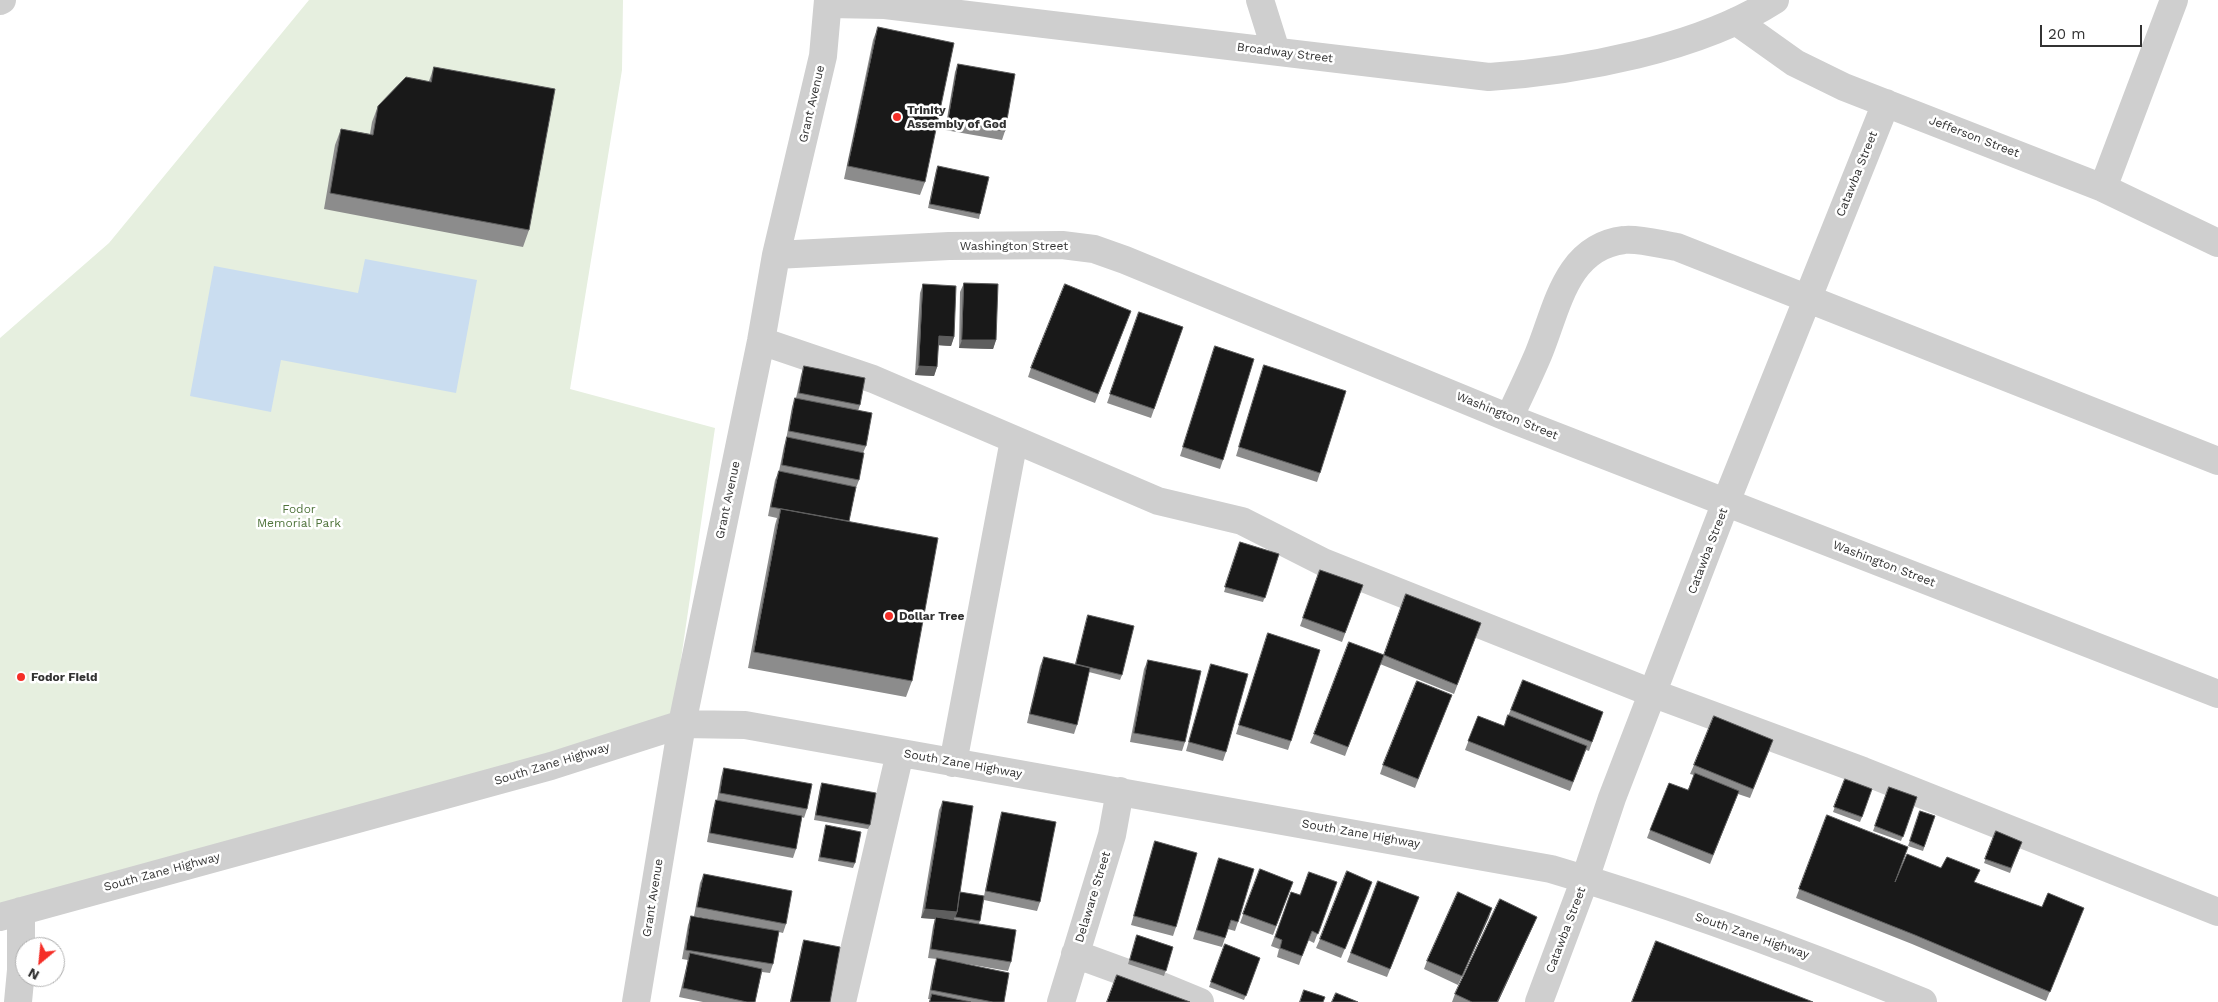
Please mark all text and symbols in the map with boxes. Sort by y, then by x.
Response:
scale bar [2043,15,2146,47]
text: 20 m [2048,25,2086,43]
street label: Broadway Street [1236,40,1334,66]
street label: Grant Avenue [796,64,828,144]
place label: Trinity Assembly of God [907,103,1006,131]
marker: Trinity Assembly of God [891,111,903,123]
street label: Jefferson Street [1927,113,2021,161]
street label: Catawba Street [1833,129,1881,219]
street label: Washington Street [960,239,1068,253]
street label: Washington Street [1454,389,1560,443]
street label: Grant Avenue [713,460,743,540]
park label: Fodor Memorial Park [257,502,341,530]
street label: Catawba Street [1685,506,1731,596]
street label: Washington Street [1831,538,1937,590]
place label: Dollar Tree [899,609,964,623]
marker: Dollar Tree [883,610,895,622]
place label: Fodor Field [31,670,97,684]
marker: Fodor Field [15,671,27,683]
street label: South Zane Highway [493,740,611,788]
street label: South Zane Highway [903,746,1023,782]
street label: South Zane Highway [1301,816,1421,852]
street label: South Zane Highway [102,850,222,894]
street label: Delaware Street [1072,850,1114,944]
street label: Grant Avenue [640,858,666,938]
street label: Catawba Street [1543,885,1589,975]
street label: South Zane Highway [1693,910,1811,962]
north arrow [15,937,65,987]
text: N [25,965,42,984]

